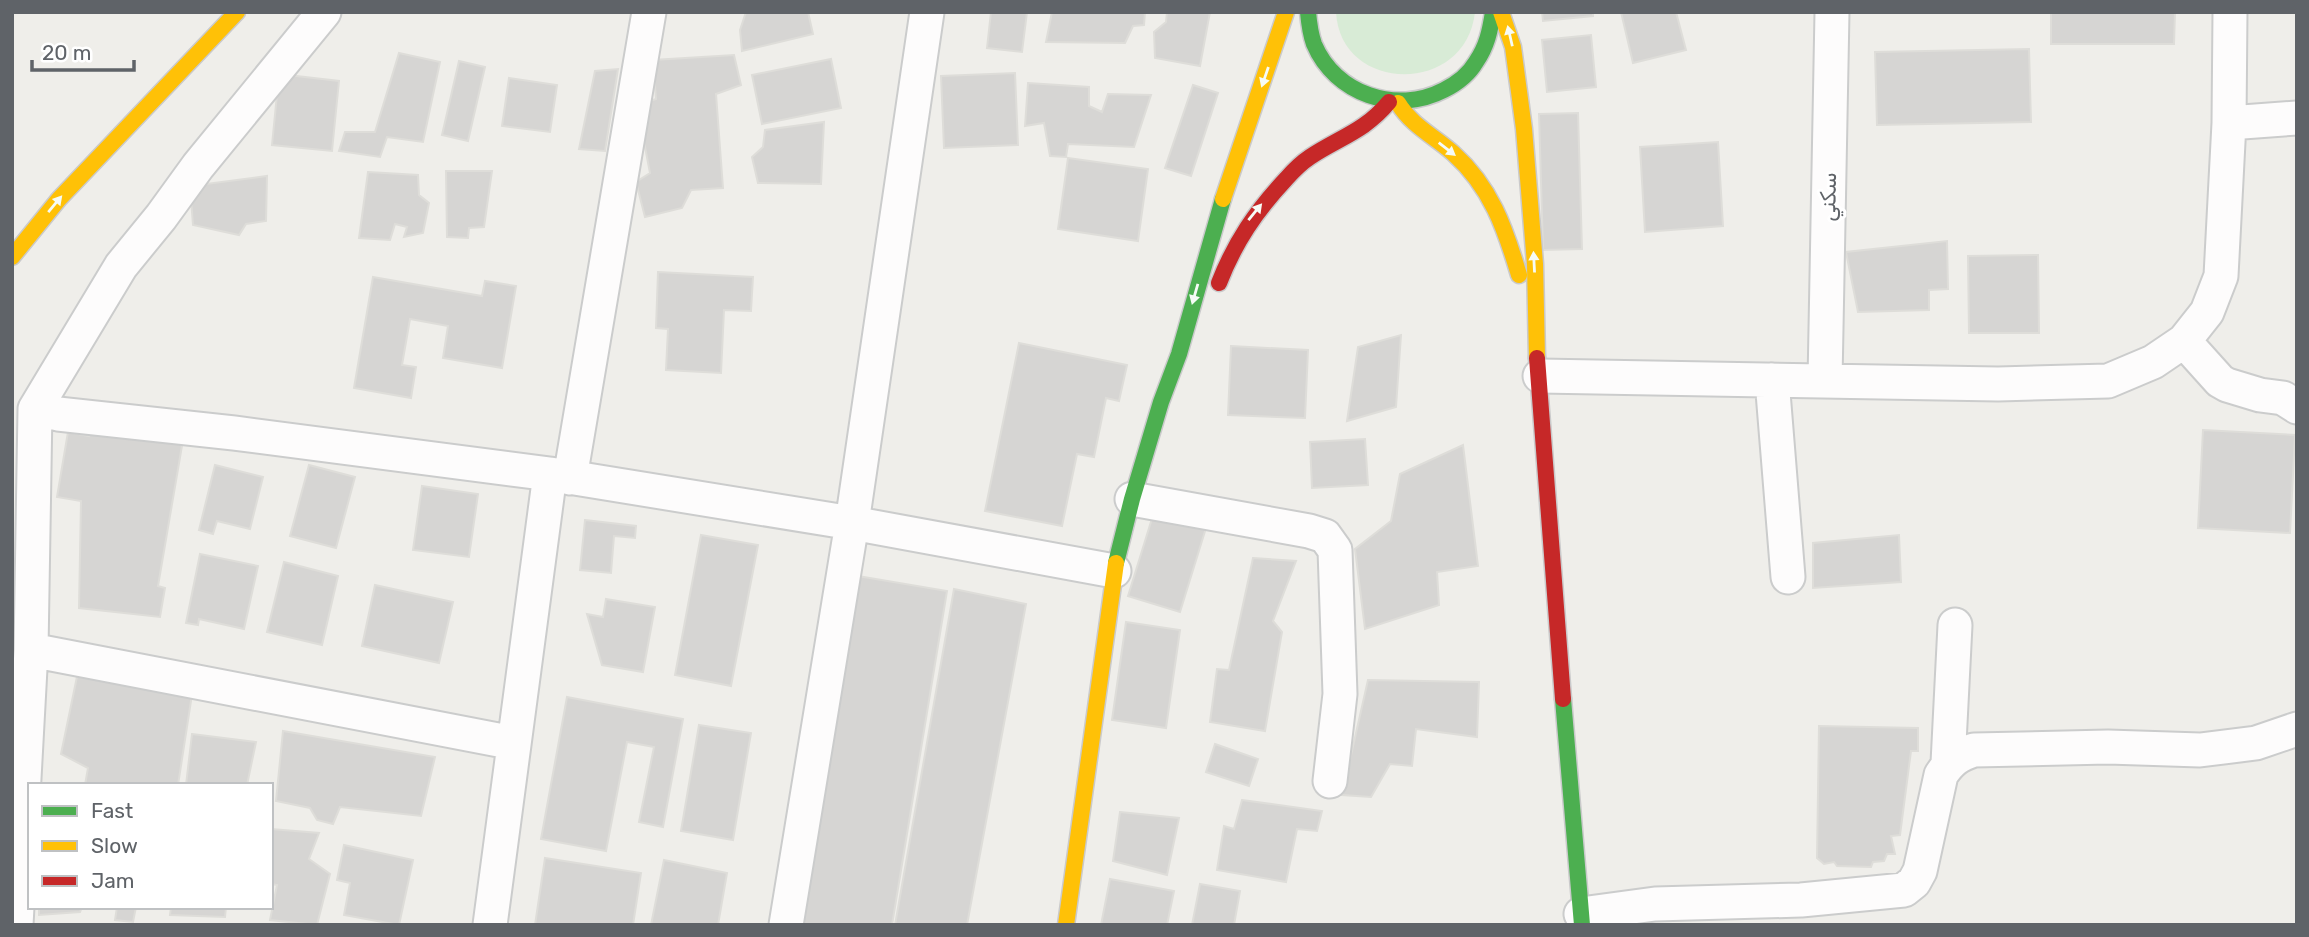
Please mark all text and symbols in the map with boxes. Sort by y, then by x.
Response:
one-way arrow [1504,25,1515,47]
scale bar [32,28,133,72]
text: 20 m [42,40,91,65]
one-way arrow [1259,67,1270,88]
one-way arrow [1438,141,1456,155]
street label: سكني [1815,172,1845,222]
one-way arrow [47,195,62,212]
one-way arrow [1248,203,1263,221]
one-way arrow [1529,251,1540,273]
one-way arrow [1190,283,1200,304]
legend [28,783,273,909]
text: Fast [91,798,133,823]
text: Slow [91,833,138,858]
text: Jam [91,868,135,893]

